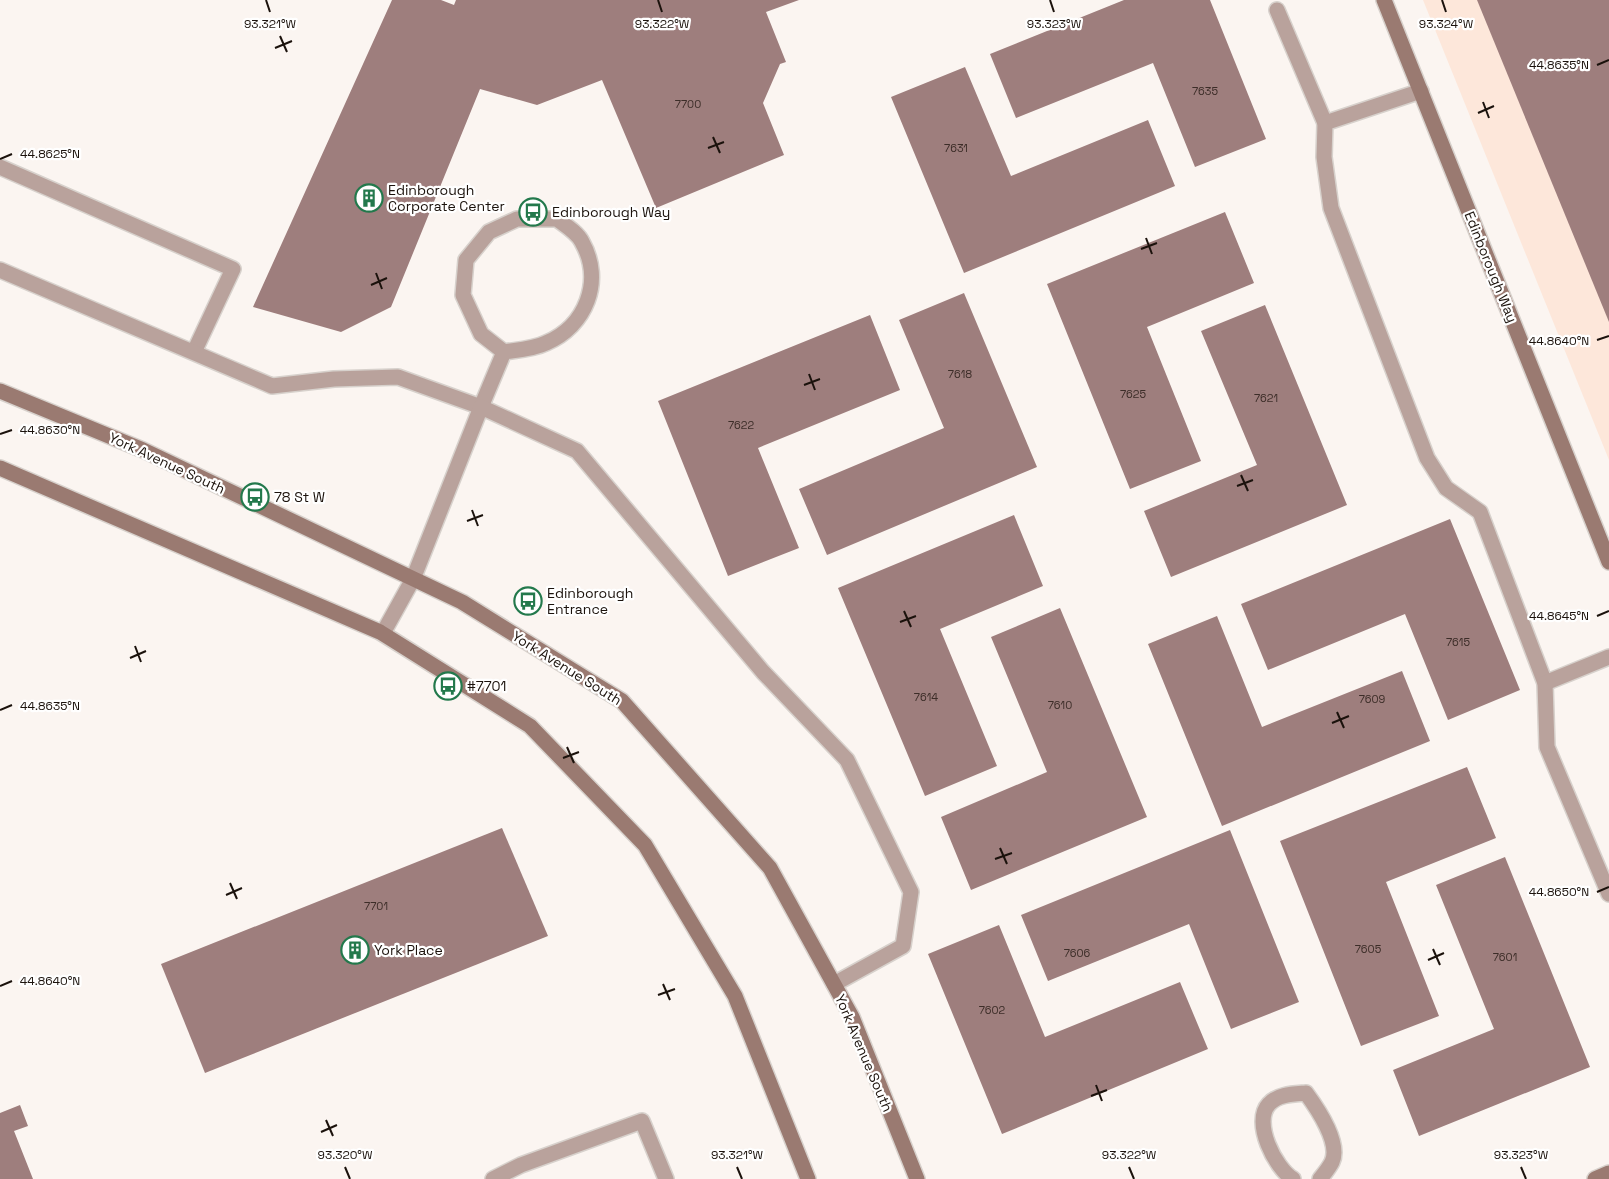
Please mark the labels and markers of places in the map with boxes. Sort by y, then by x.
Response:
place label: Edinborough Corporate Center [388,181,505,215]
building icon: Edinborough Corporate Center [354,183,384,213]
bus stop icon: Edinborough Way [518,197,548,227]
place label: Edinborough Way [552,203,670,221]
bus stop icon: 78 St W [240,482,270,512]
place label: 78 St W [274,488,325,506]
place label: Edinborough Entrance [547,584,633,618]
bus stop icon: Edinborough Entrance [513,586,543,616]
bus stop icon: #7701 [433,671,463,701]
place label: #7701 [467,677,506,695]
building icon: York Place [340,935,370,965]
place label: York Place [374,941,443,959]

